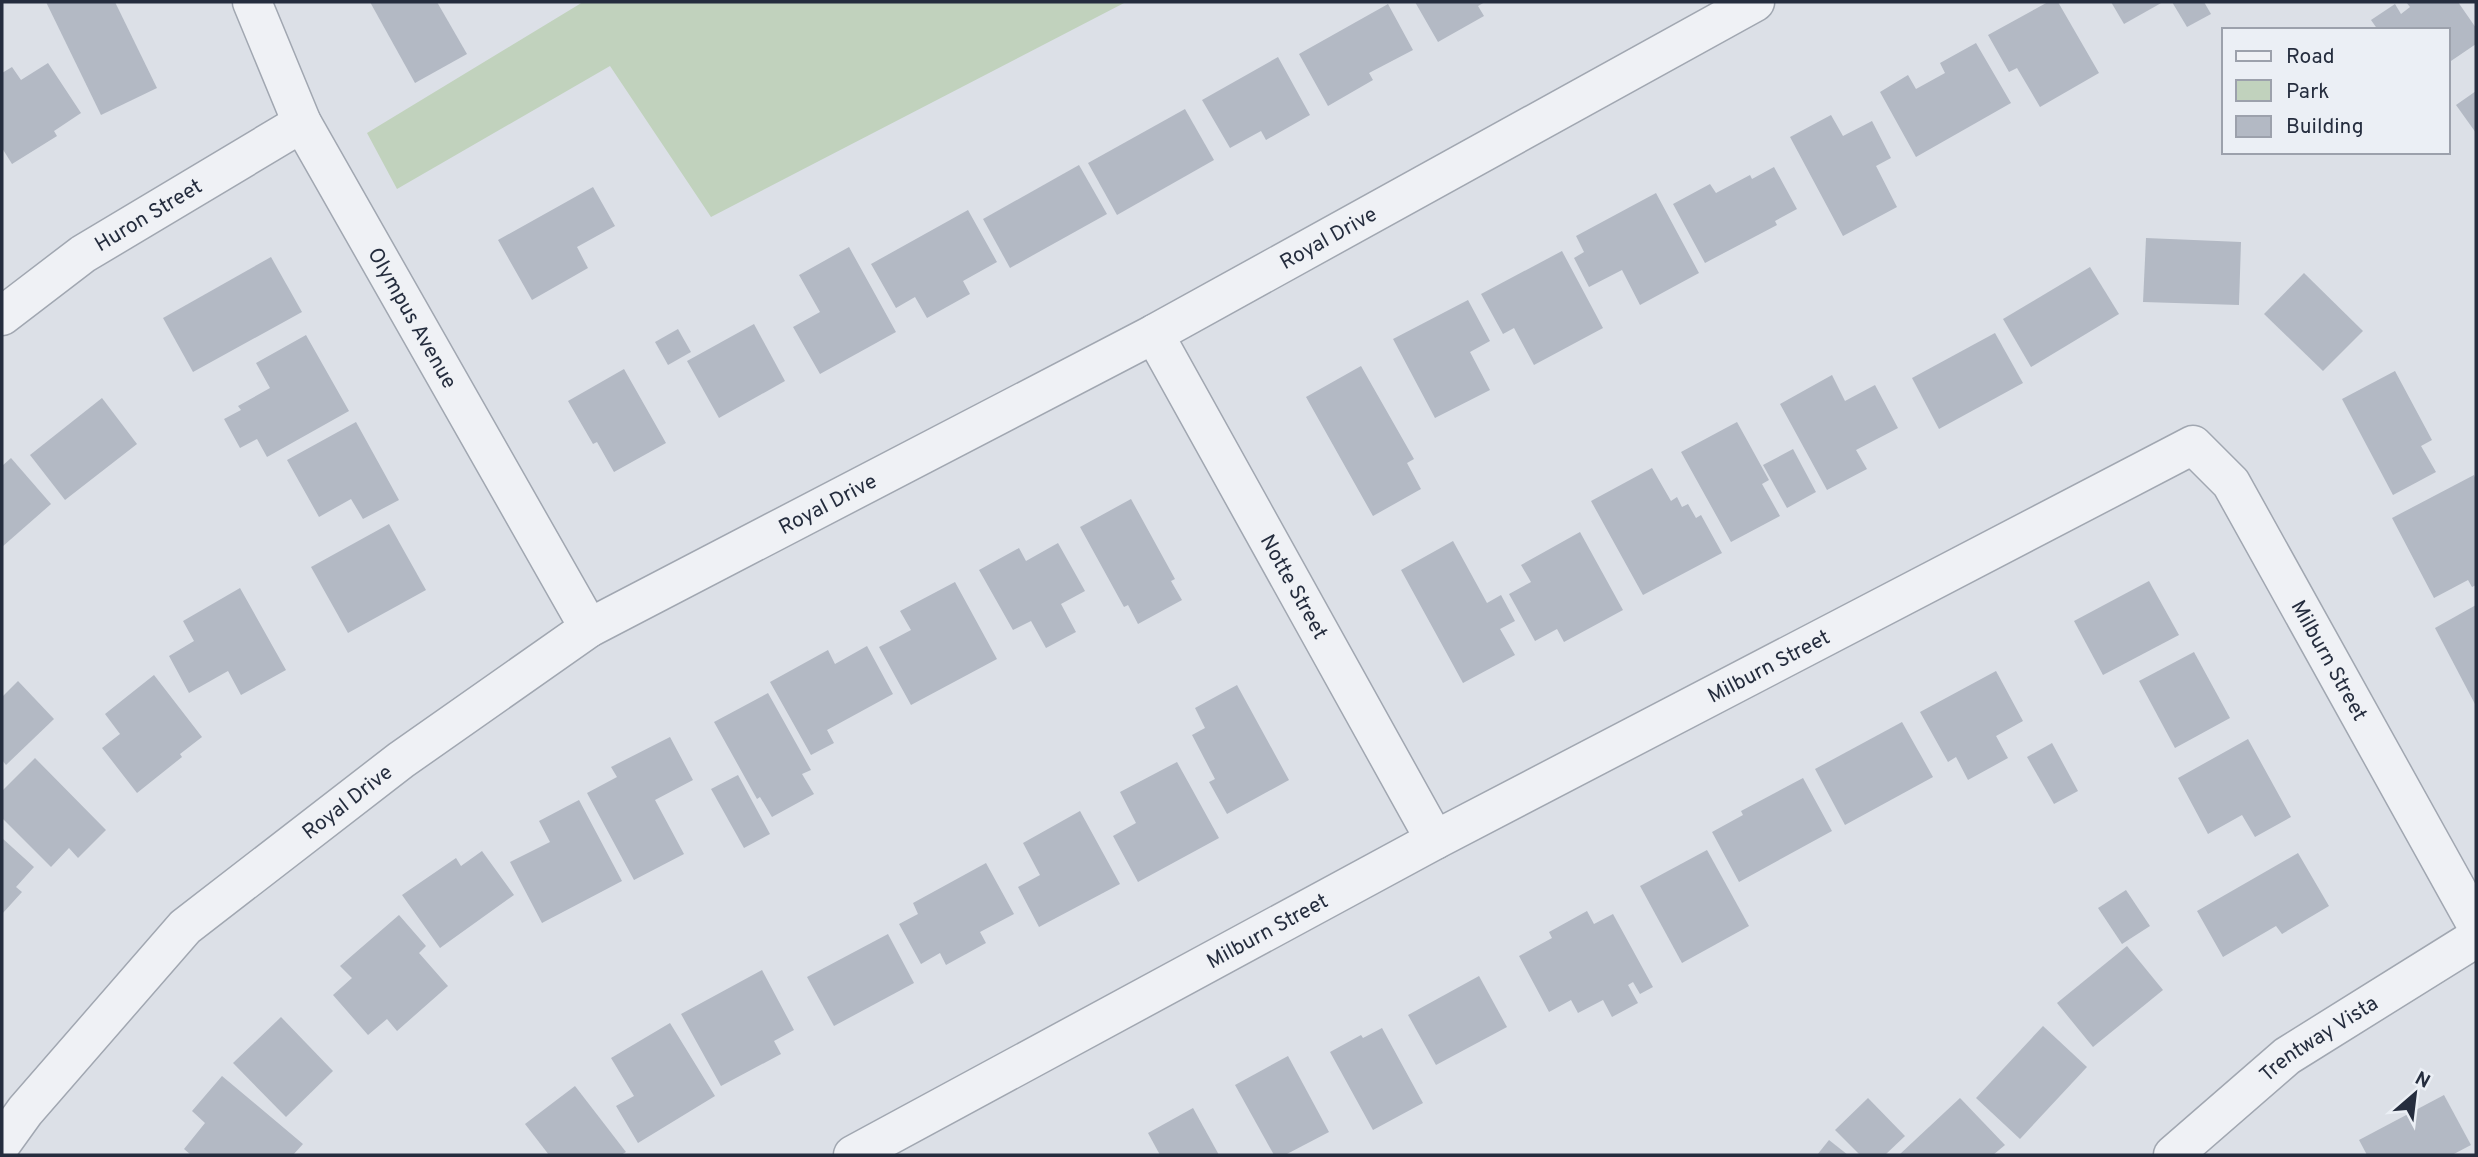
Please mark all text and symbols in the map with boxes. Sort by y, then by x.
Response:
legend [2222,28,2450,154]
text: Road [2286,44,2335,71]
text: Park [2286,79,2329,106]
text: Building [2286,114,2364,141]
street label: Huron Street [90,174,208,259]
street label: Royal Drive [1276,201,1382,277]
street label: Olympus Avenue [361,243,462,394]
street label: Royal Drive [775,468,882,542]
street label: Notte Street [1253,530,1333,645]
street label: Milburn Street [2284,596,2373,726]
street label: Milburn Street [1704,624,1835,710]
street label: Royal Drive [297,760,399,846]
street label: Milburn Street [1202,888,1333,976]
street label: Trentway Vista [2255,990,2384,1089]
north arrow [2380,1059,2450,1129]
text: N [2410,1067,2434,1095]

